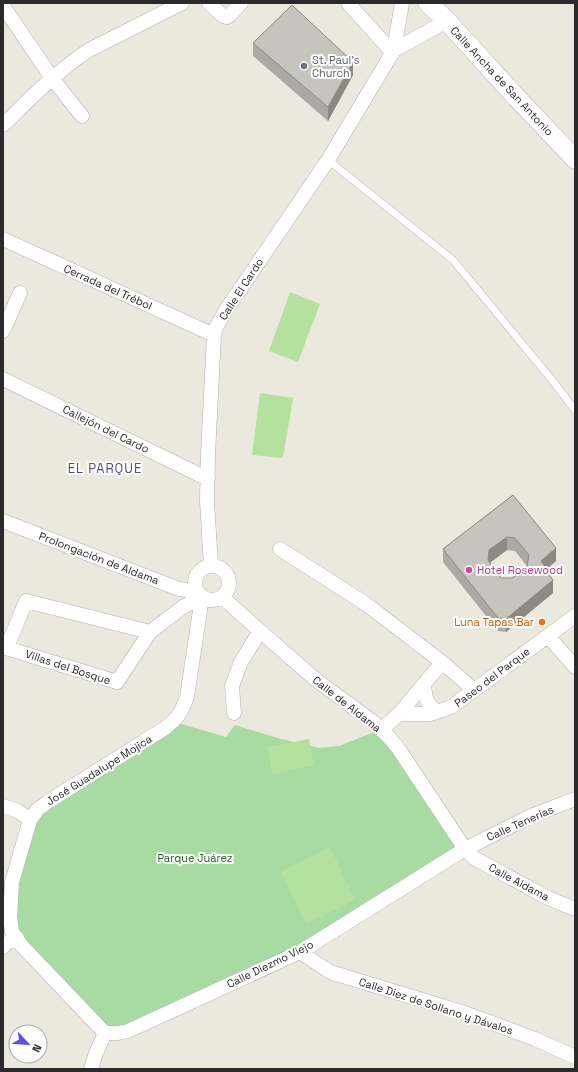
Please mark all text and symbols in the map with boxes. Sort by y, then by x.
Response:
street label: Calle Ancha de San Antonio [448,23,557,139]
place label: St. Paul's Church [312,53,360,80]
marker: St. Paul's Church [299,61,309,71]
street label: Calle El Cardo [216,255,266,323]
street label: Cerrada del Trébol [61,261,155,313]
street label: Callejón del Cardo [60,402,152,456]
district label: EL PARQUE [68,460,142,477]
street label: Prolongación de Aldama [37,529,162,588]
place label: Hotel Rosewood [477,563,563,577]
marker: Hotel Rosewood [464,565,474,575]
place label: Luna Tapas Bar [454,615,534,629]
marker: Luna Tapas Bar [537,617,547,627]
street label: Paseo del Parque [451,644,533,710]
street label: Villas del Bosque [23,647,113,687]
street label: Calle de Aldama [310,673,385,736]
street label: José Guadalupe Mojica [43,731,155,808]
street label: Calle Tenerías [484,802,556,844]
park label: Parque Juárez [157,851,233,865]
street label: Calle Aldama [486,860,552,904]
street label: Calle Diezmo Viejo [224,937,316,991]
street label: Calle Diez de Sollano y Dávalos [357,974,515,1038]
north arrow [8,1024,48,1064]
text: N [29,1042,45,1055]

